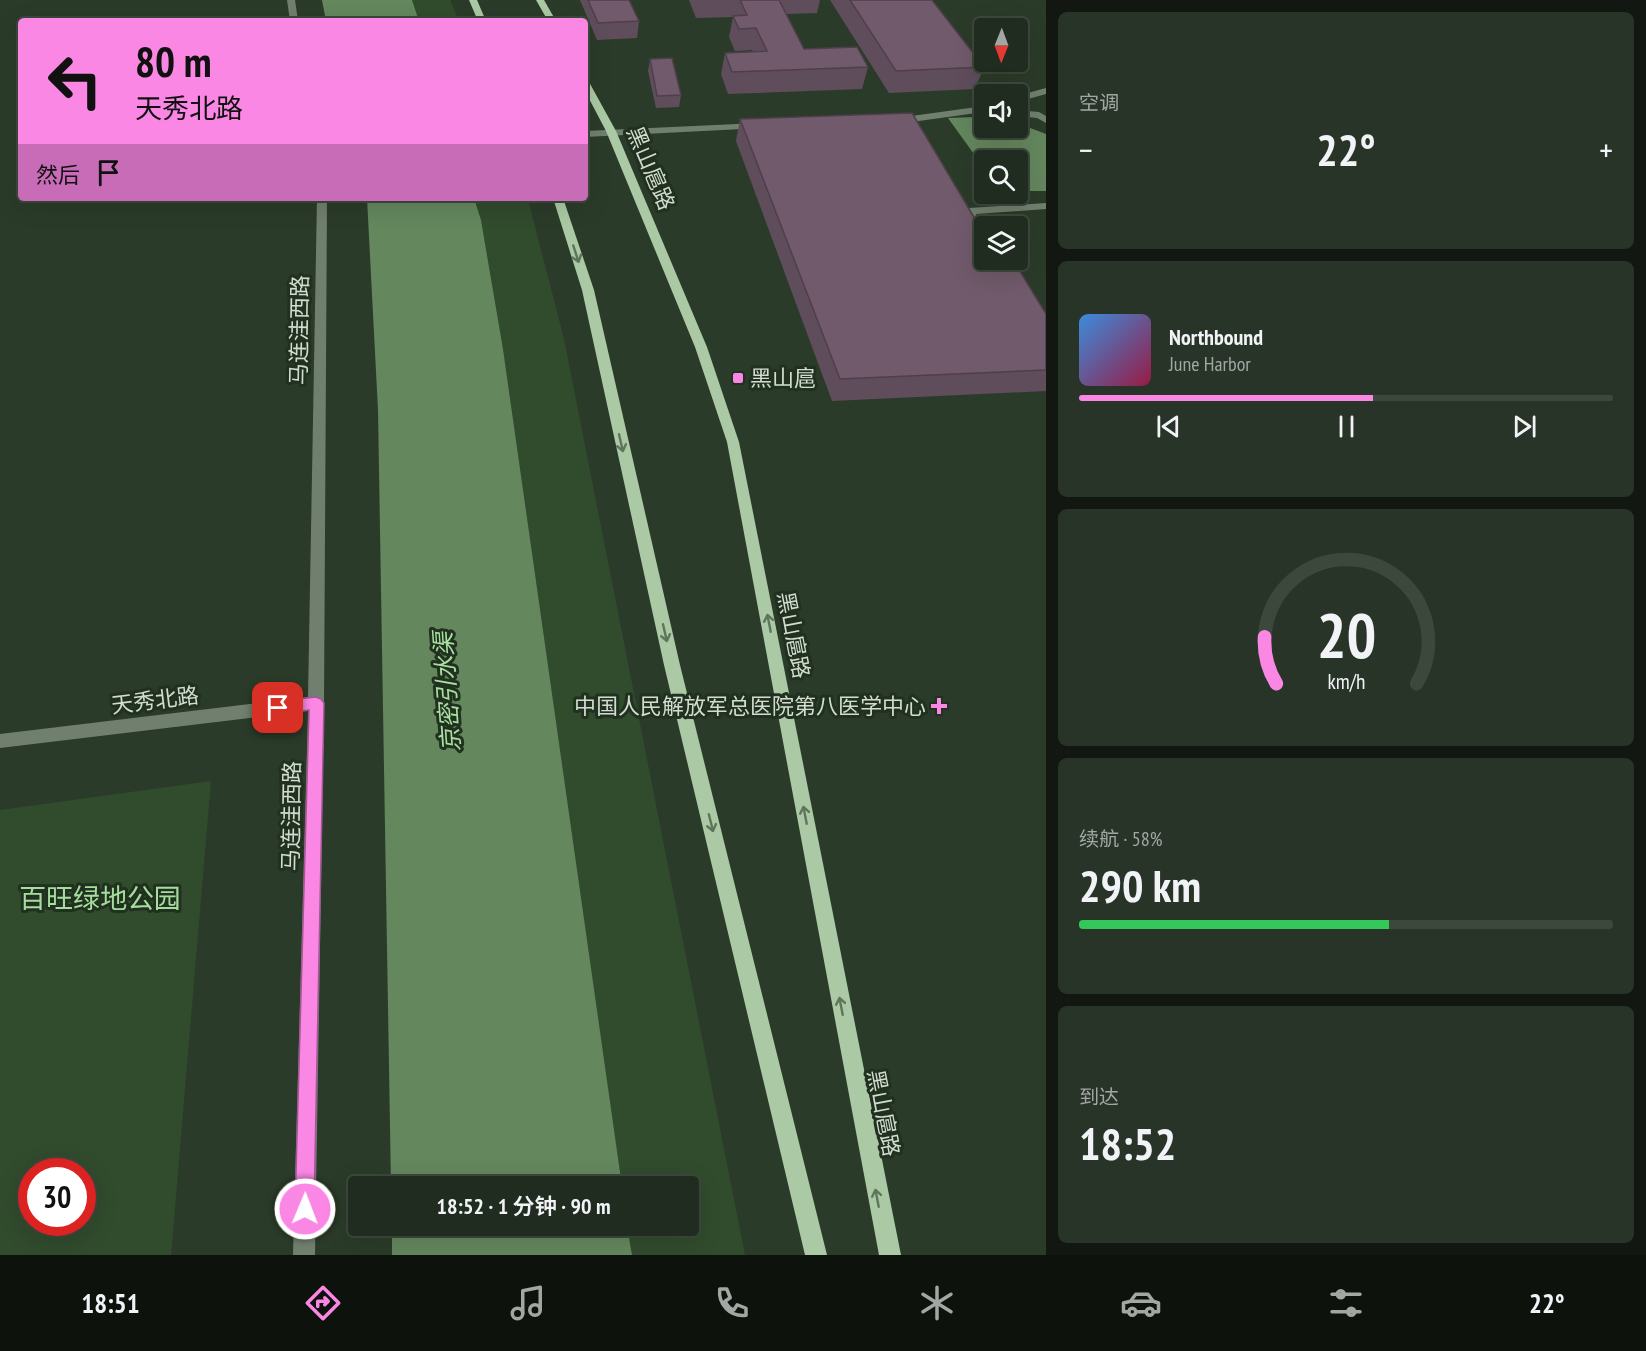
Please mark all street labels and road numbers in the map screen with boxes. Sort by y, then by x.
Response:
street label: 黑山扈路 [621,122,681,214]
street label: 马连洼西路 [284,275,314,385]
street label: 黑山扈路 [772,589,816,681]
street label: 天秀北路 [110,681,200,719]
street label: 马连洼西路 [276,761,306,871]
street label: 黑山扈路 [862,1067,906,1159]

